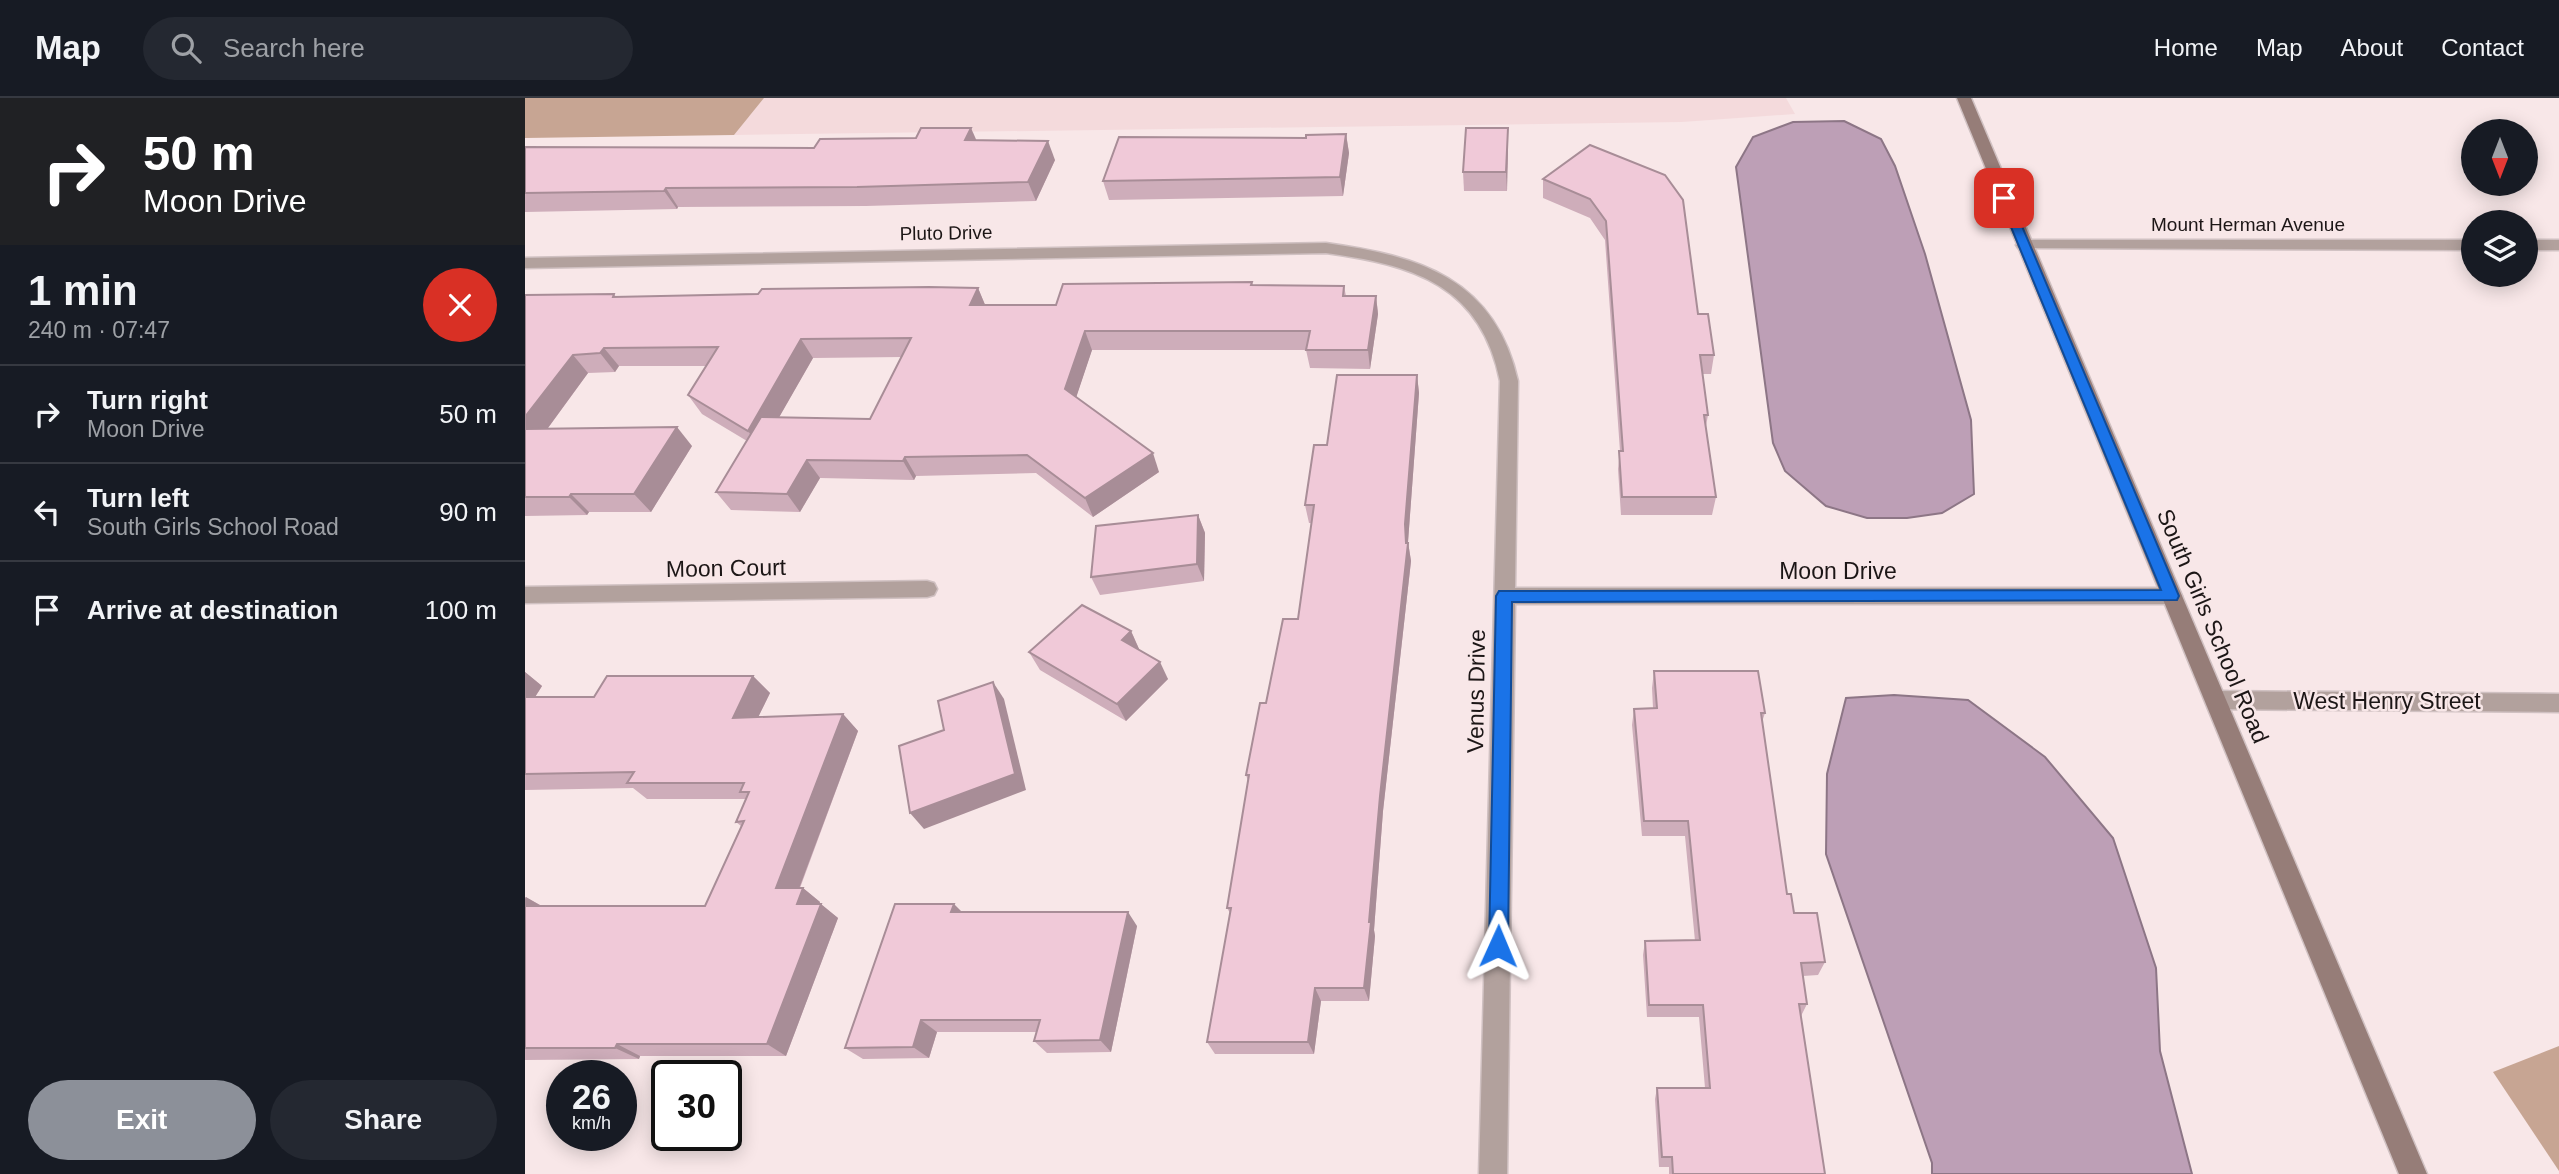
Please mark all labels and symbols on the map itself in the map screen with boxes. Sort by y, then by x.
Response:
north arrow [2461,119,2537,196]
pin [1974,168,2034,228]
street label: Mount Herman Avenue [2151,214,2345,235]
street label: Pluto Drive [899,222,993,244]
street label: South Girls School Road [2152,505,2274,747]
street label: Moon Court [666,554,787,582]
street label: Moon Drive [1779,558,1897,584]
street label: Venus Drive [1462,629,1490,753]
street label: West Henry Street [2293,688,2481,714]
position arrow [1461,909,1535,983]
speed limit sign: 30 [651,1060,742,1151]

